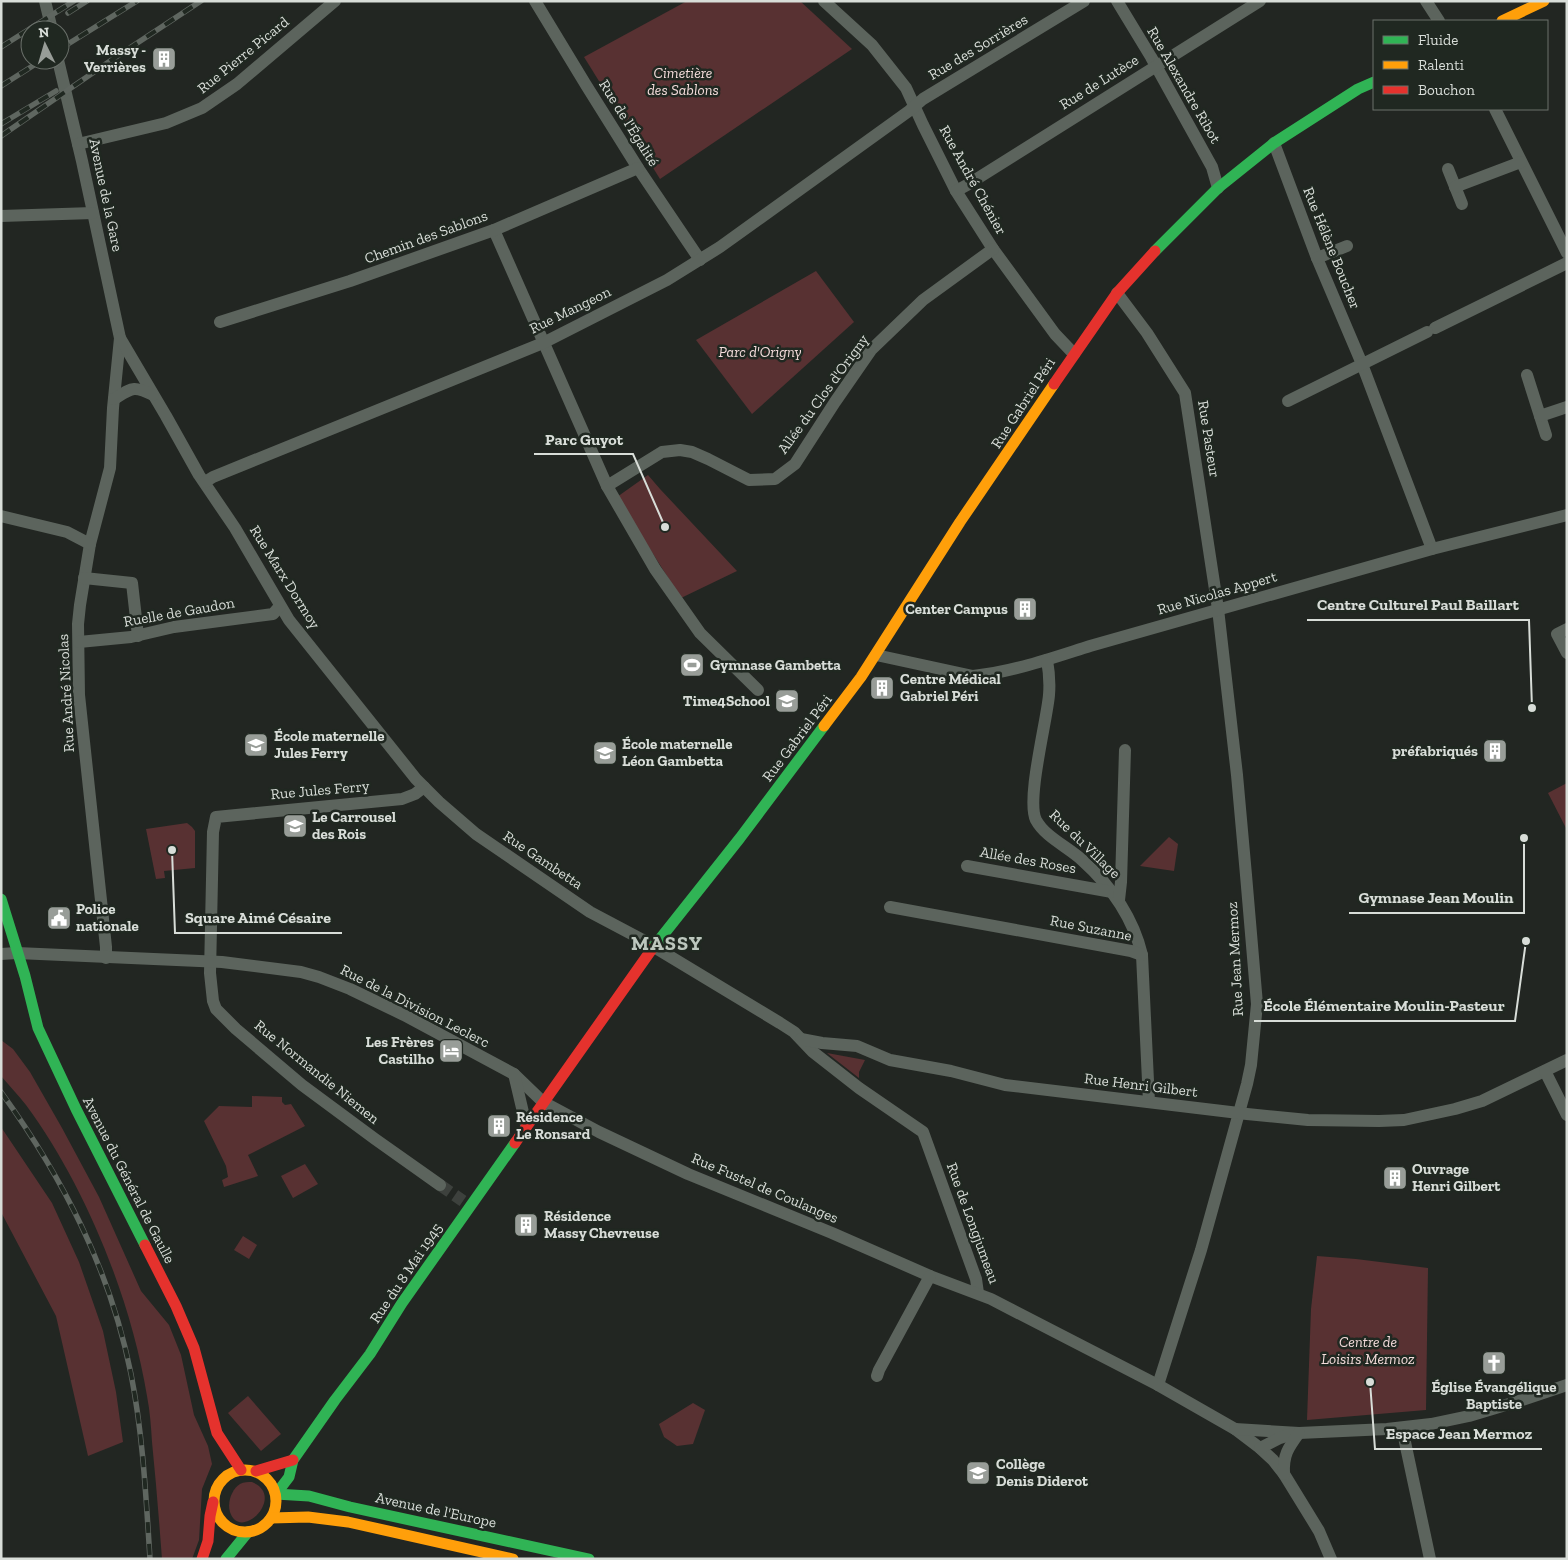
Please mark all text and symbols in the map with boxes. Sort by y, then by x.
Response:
street label: Rue des Sorrières [925,10,1031,84]
street label: Rue Pierre Picard [194,12,293,97]
north arrow [20,20,70,70]
legend [1373,20,1548,110]
text: N [38,24,50,41]
street label: Rue Alexandre Ribot [1143,24,1225,147]
text: Fluide [1418,31,1458,49]
place label: Massy - Verrières [84,41,146,76]
building icon: Massy - Verrières [151,46,177,72]
street label: Rue de Lutèce [1056,51,1142,113]
text: Ralenti [1418,56,1464,74]
park label: Cimetière des Sablons [647,64,719,99]
street label: Rue de l'Égalité [595,76,663,170]
text: Bouchon [1418,81,1475,99]
street label: Rue André Chénier [935,122,1011,238]
street label: Avenue de la Gare [85,137,127,253]
street label: Rue Hélène Boucher [1299,184,1365,312]
street label: Chemin des Sablons [362,206,490,268]
street label: Rue Mangeon [526,282,614,338]
street label: Allée du Clos d'Origny [774,331,873,457]
park label: Parc d'Origny [718,343,802,361]
street label: Rue Gabriel Péri [987,354,1059,452]
street label: Rue Pasteur [1194,399,1224,479]
callout: Parc Guyot [534,423,633,454]
text: Parc Guyot [545,430,624,449]
street label: Rue Marx Dormoy [246,522,324,632]
street label: Rue Nicolas Appert [1155,567,1279,619]
callout: Centre Culturel Paul Baillart [1307,589,1529,620]
street label: Ruelle de Gaudon [122,593,236,631]
text: Centre Culturel Paul Baillart [1317,595,1520,614]
building icon: Center Campus [1012,596,1038,622]
place label: Center Campus [905,600,1008,618]
street label: Rue André Nicolas [54,633,78,753]
sports icon: Gymnase Gambetta [679,652,705,678]
place label: Gymnase Gambetta [710,656,841,674]
place label: Centre Médical Gabriel Péri [900,670,1001,705]
building icon: Centre Médical Gabriel Péri [869,675,895,701]
school or university icon: Time4School [774,688,800,714]
street label: Rue Gabriel Péri [758,691,836,785]
place label: Time4School [683,692,770,710]
place label: École maternelle Jules Ferry [274,727,385,762]
school or university icon: École maternelle Jules Ferry [243,732,269,758]
place label: École maternelle Léon Gambetta [622,735,733,770]
building icon: préfabriqués [1482,738,1508,764]
school or university icon: École maternelle Léon Gambetta [592,740,618,766]
place label: préfabriqués [1392,742,1478,760]
street label: Rue Jules Ferry [270,777,371,803]
street label: Rue du Village [1046,806,1124,882]
place label: Le Carrousel des Rois [312,808,396,843]
school or university icon: Le Carrousel des Rois [282,813,308,839]
street label: Rue Gambetta [500,827,586,893]
street label: Allée des Roses [978,843,1078,877]
callout: Gymnase Jean Moulin [1349,882,1524,913]
text: Gymnase Jean Moulin [1358,888,1514,907]
place label: Police nationale [76,900,139,935]
street label: Rue Jean Mermoz [1223,901,1247,1017]
callout: Square Aimé Césaire [175,902,342,933]
public building icon: Police nationale [46,905,72,931]
text: Square Aimé Césaire [185,908,331,927]
street label: Rue Suzanne [1049,911,1133,945]
district label: MASSY [631,931,703,955]
street label: Rue de la Division Leclerc [338,961,493,1051]
callout: École Élémentaire Moulin-Pasteur [1254,990,1515,1021]
text: École Élémentaire Moulin-Pasteur [1263,996,1505,1015]
street label: Rue Normandie Niemen [251,1016,383,1128]
place label: Les Frères Castilho [366,1033,434,1068]
hotel icon: Les Frères Castilho [438,1038,464,1064]
street label: Rue Henri Gilbert [1083,1069,1199,1101]
street label: Avenue du Général de Gaulle [79,1094,179,1266]
place label: Résidence Le Ronsard [516,1108,591,1143]
building icon: Résidence Le Ronsard [486,1113,512,1139]
street label: Rue Fustel de Coulanges [689,1149,841,1227]
street label: Rue de Longjumeau [943,1160,1003,1286]
place label: Ouvrage Henri Gilbert [1412,1160,1501,1195]
building icon: Ouvrage Henri Gilbert [1382,1165,1408,1191]
place label: Résidence Massy Chevreuse [544,1207,659,1242]
building icon: Résidence Massy Chevreuse [513,1212,539,1238]
street label: Rue du 8 Mai 1945 [366,1219,446,1327]
park label: Centre de Loisirs Mermoz [1321,1333,1415,1368]
church icon: Église Évangélique Baptiste [1481,1350,1507,1376]
place label: Église Évangélique Baptiste [1431,1378,1557,1413]
callout: Espace Jean Mermoz [1375,1418,1542,1449]
text: Espace Jean Mermoz [1386,1424,1533,1443]
place label: Collège Denis Diderot [996,1455,1089,1490]
school or university icon: Collège Denis Diderot [965,1460,991,1486]
street label: Avenue de l'Europe [374,1488,498,1532]

